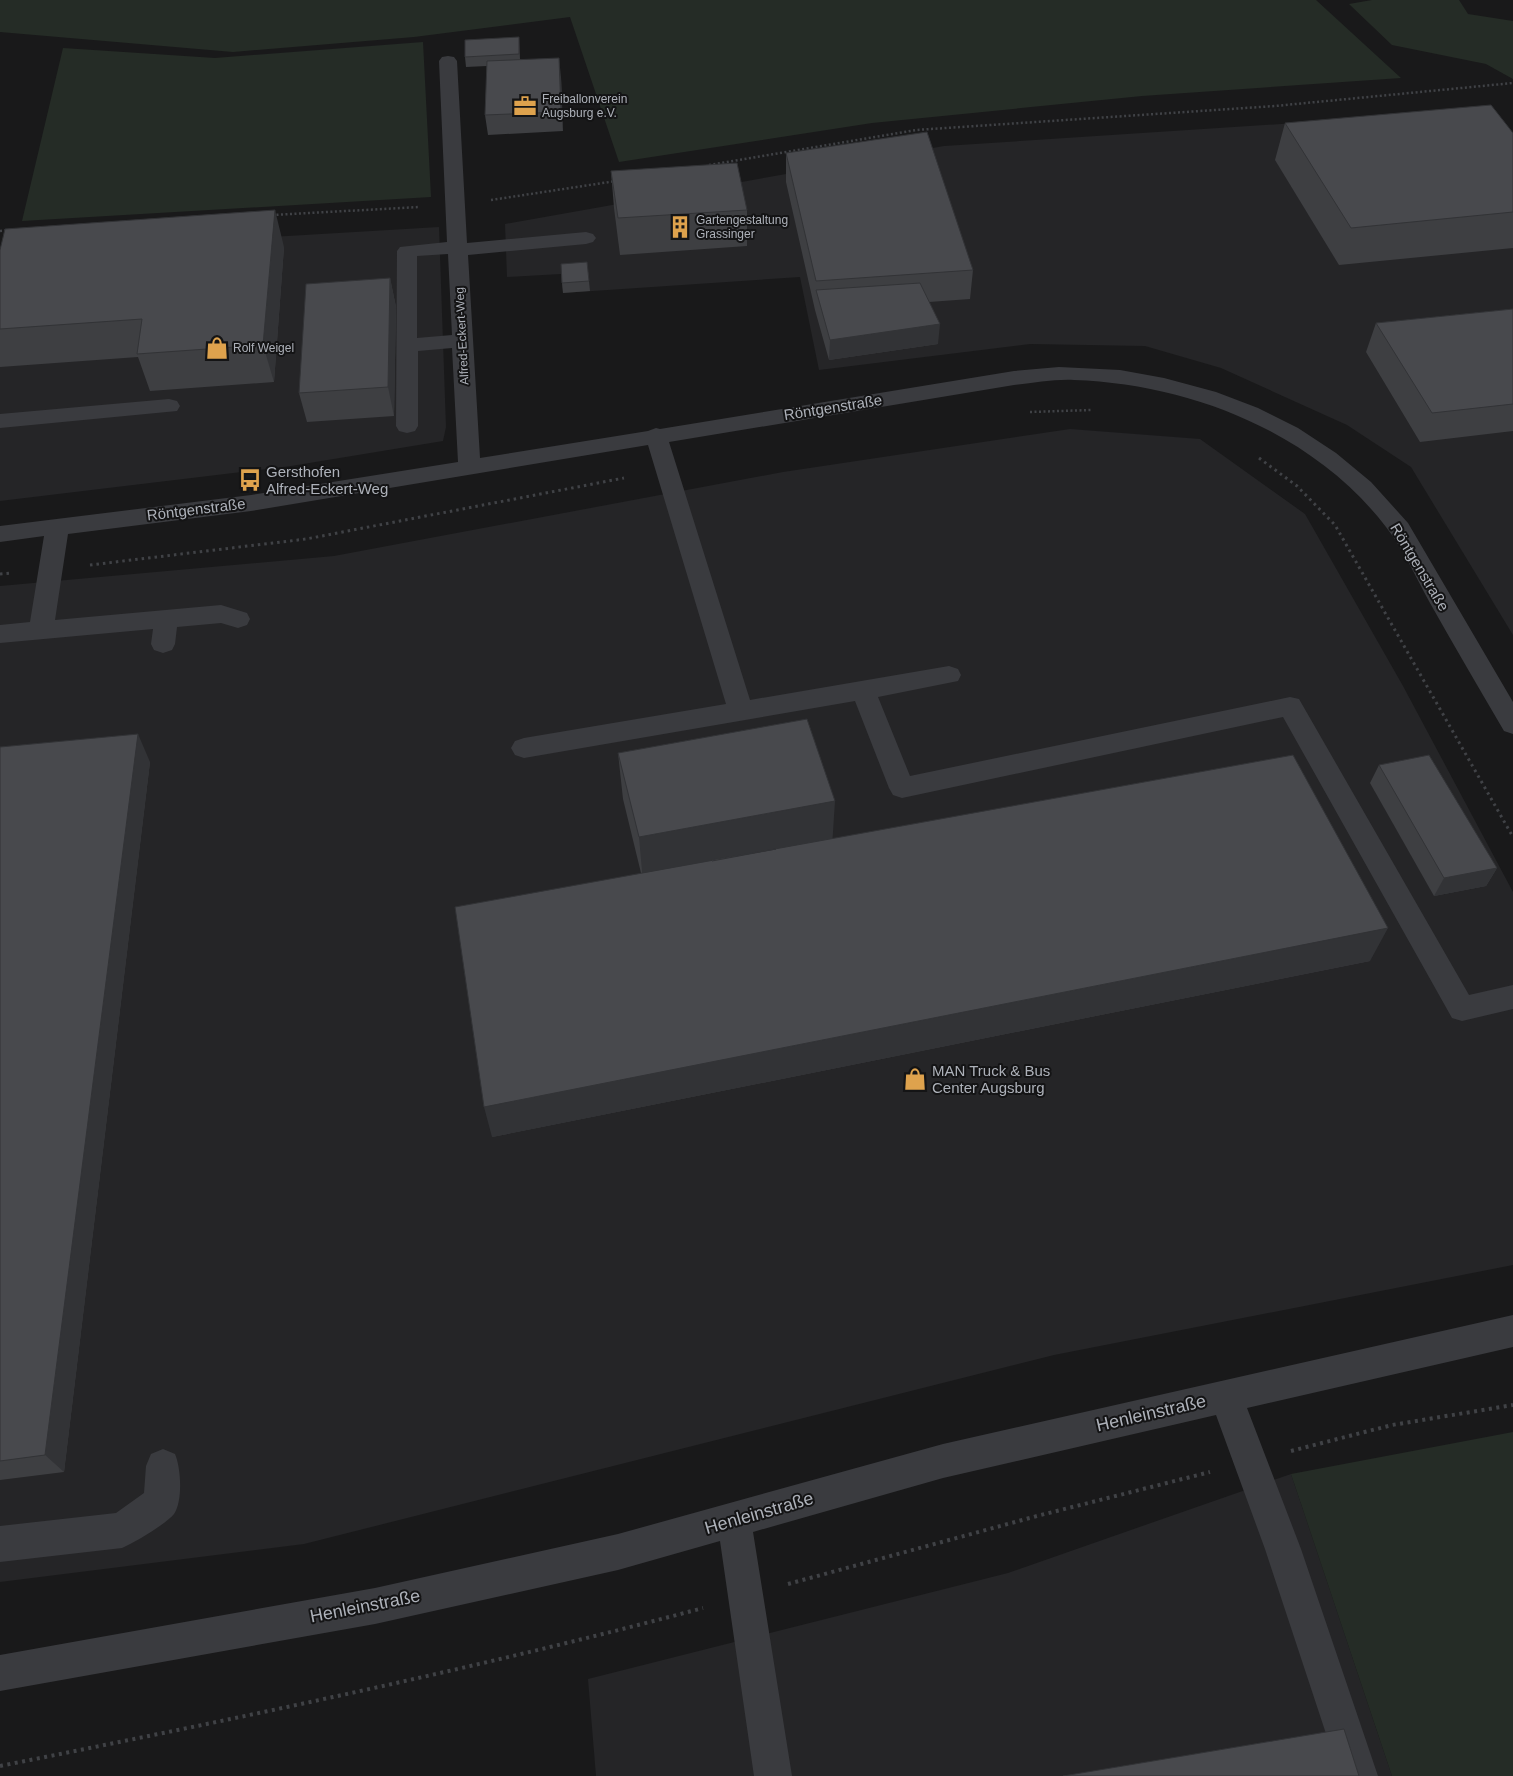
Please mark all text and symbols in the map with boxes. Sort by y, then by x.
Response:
place label: Freiballonverein Augsburg e.V. [542,92,627,120]
office icon: Freiballonverein Augsburg e.V. [512,93,538,119]
place label: Gartengestaltung Grassinger [696,213,788,241]
building icon: Gartengestaltung Grassinger [667,214,693,240]
street label: Alfred-Eckert-Weg [452,287,472,385]
shop icon: Rolf Weigel [204,335,230,361]
place label: Rolf Weigel [233,341,294,355]
street label: Röntgenstraße [783,391,883,423]
place label: Gersthofen Alfred-Eckert-Weg [266,463,388,497]
bus stop icon: Gersthofen Alfred-Eckert-Weg [237,467,263,493]
street label: Röntgenstraße [146,495,246,523]
street label: Röntgenstraße [1387,520,1453,614]
place label: MAN Truck & Bus Center Augsburg [932,1062,1050,1096]
shop icon: MAN Truck & Bus Center Augsburg [902,1066,928,1092]
street label: Henleinstraße [1094,1391,1208,1435]
street label: Henleinstraße [702,1488,816,1538]
street label: Henleinstraße [308,1585,422,1627]

